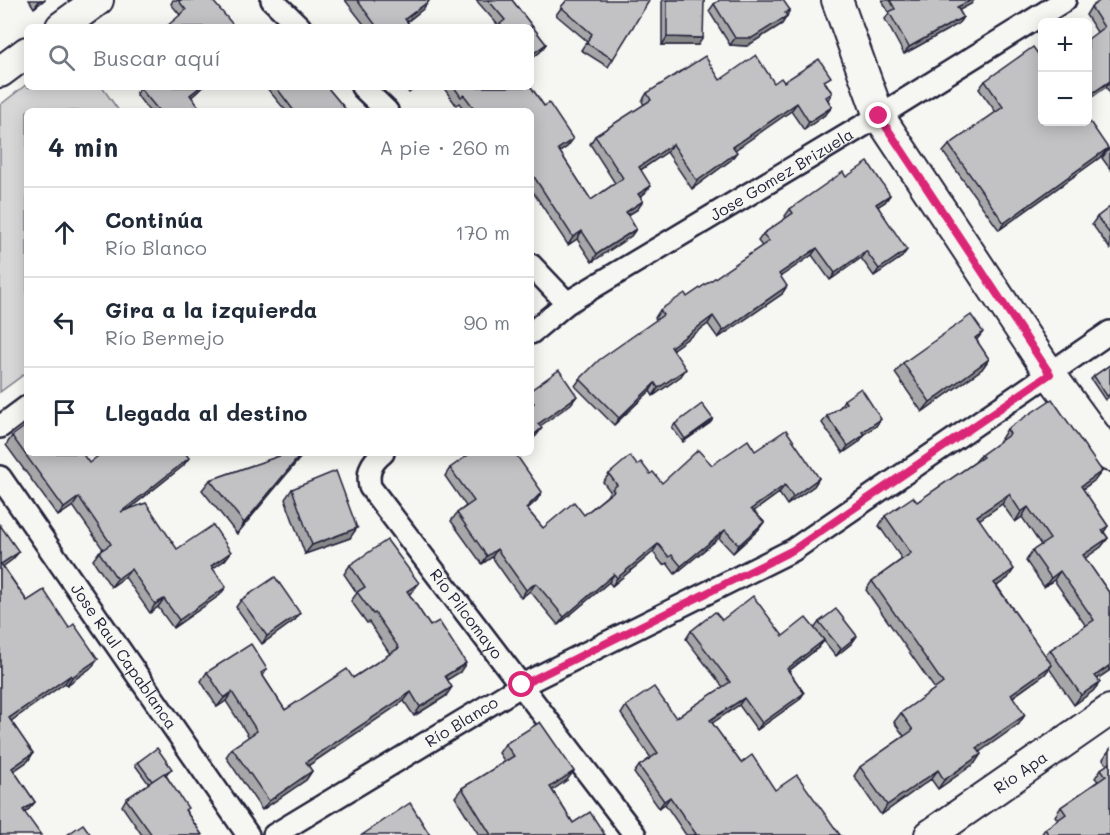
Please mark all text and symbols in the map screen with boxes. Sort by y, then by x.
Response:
map controls [1038,18,1092,126]
button: + [1038,18,1092,72]
search box [24,24,534,90]
icon: search [45,41,78,74]
text: Buscar aquí [93,43,221,72]
button: − [1038,72,1092,126]
route end [865,102,891,128]
street label: Jose Gomez Brizuela [706,123,857,225]
text: 4 min [48,130,118,164]
text: A pie · 260 m [380,134,510,160]
text: Continúa [105,205,203,234]
icon: ahead [48,216,81,249]
text: 170 m [455,219,510,245]
text: Río Blanco [105,234,207,260]
text: Gira a la izquierda [105,295,317,324]
icon: left [48,306,81,339]
text: 90 m [464,309,510,335]
text: Río Bermejo [105,324,224,350]
icon: arrive [48,396,81,429]
text: Llegada al destino [105,398,307,427]
street label: Río Pilcomayo [426,564,508,663]
street label: Jose Raul Capablanca [67,579,182,733]
route start [508,671,534,697]
street label: Río Blanco [421,691,502,751]
street label: Río Apa [989,746,1051,798]

